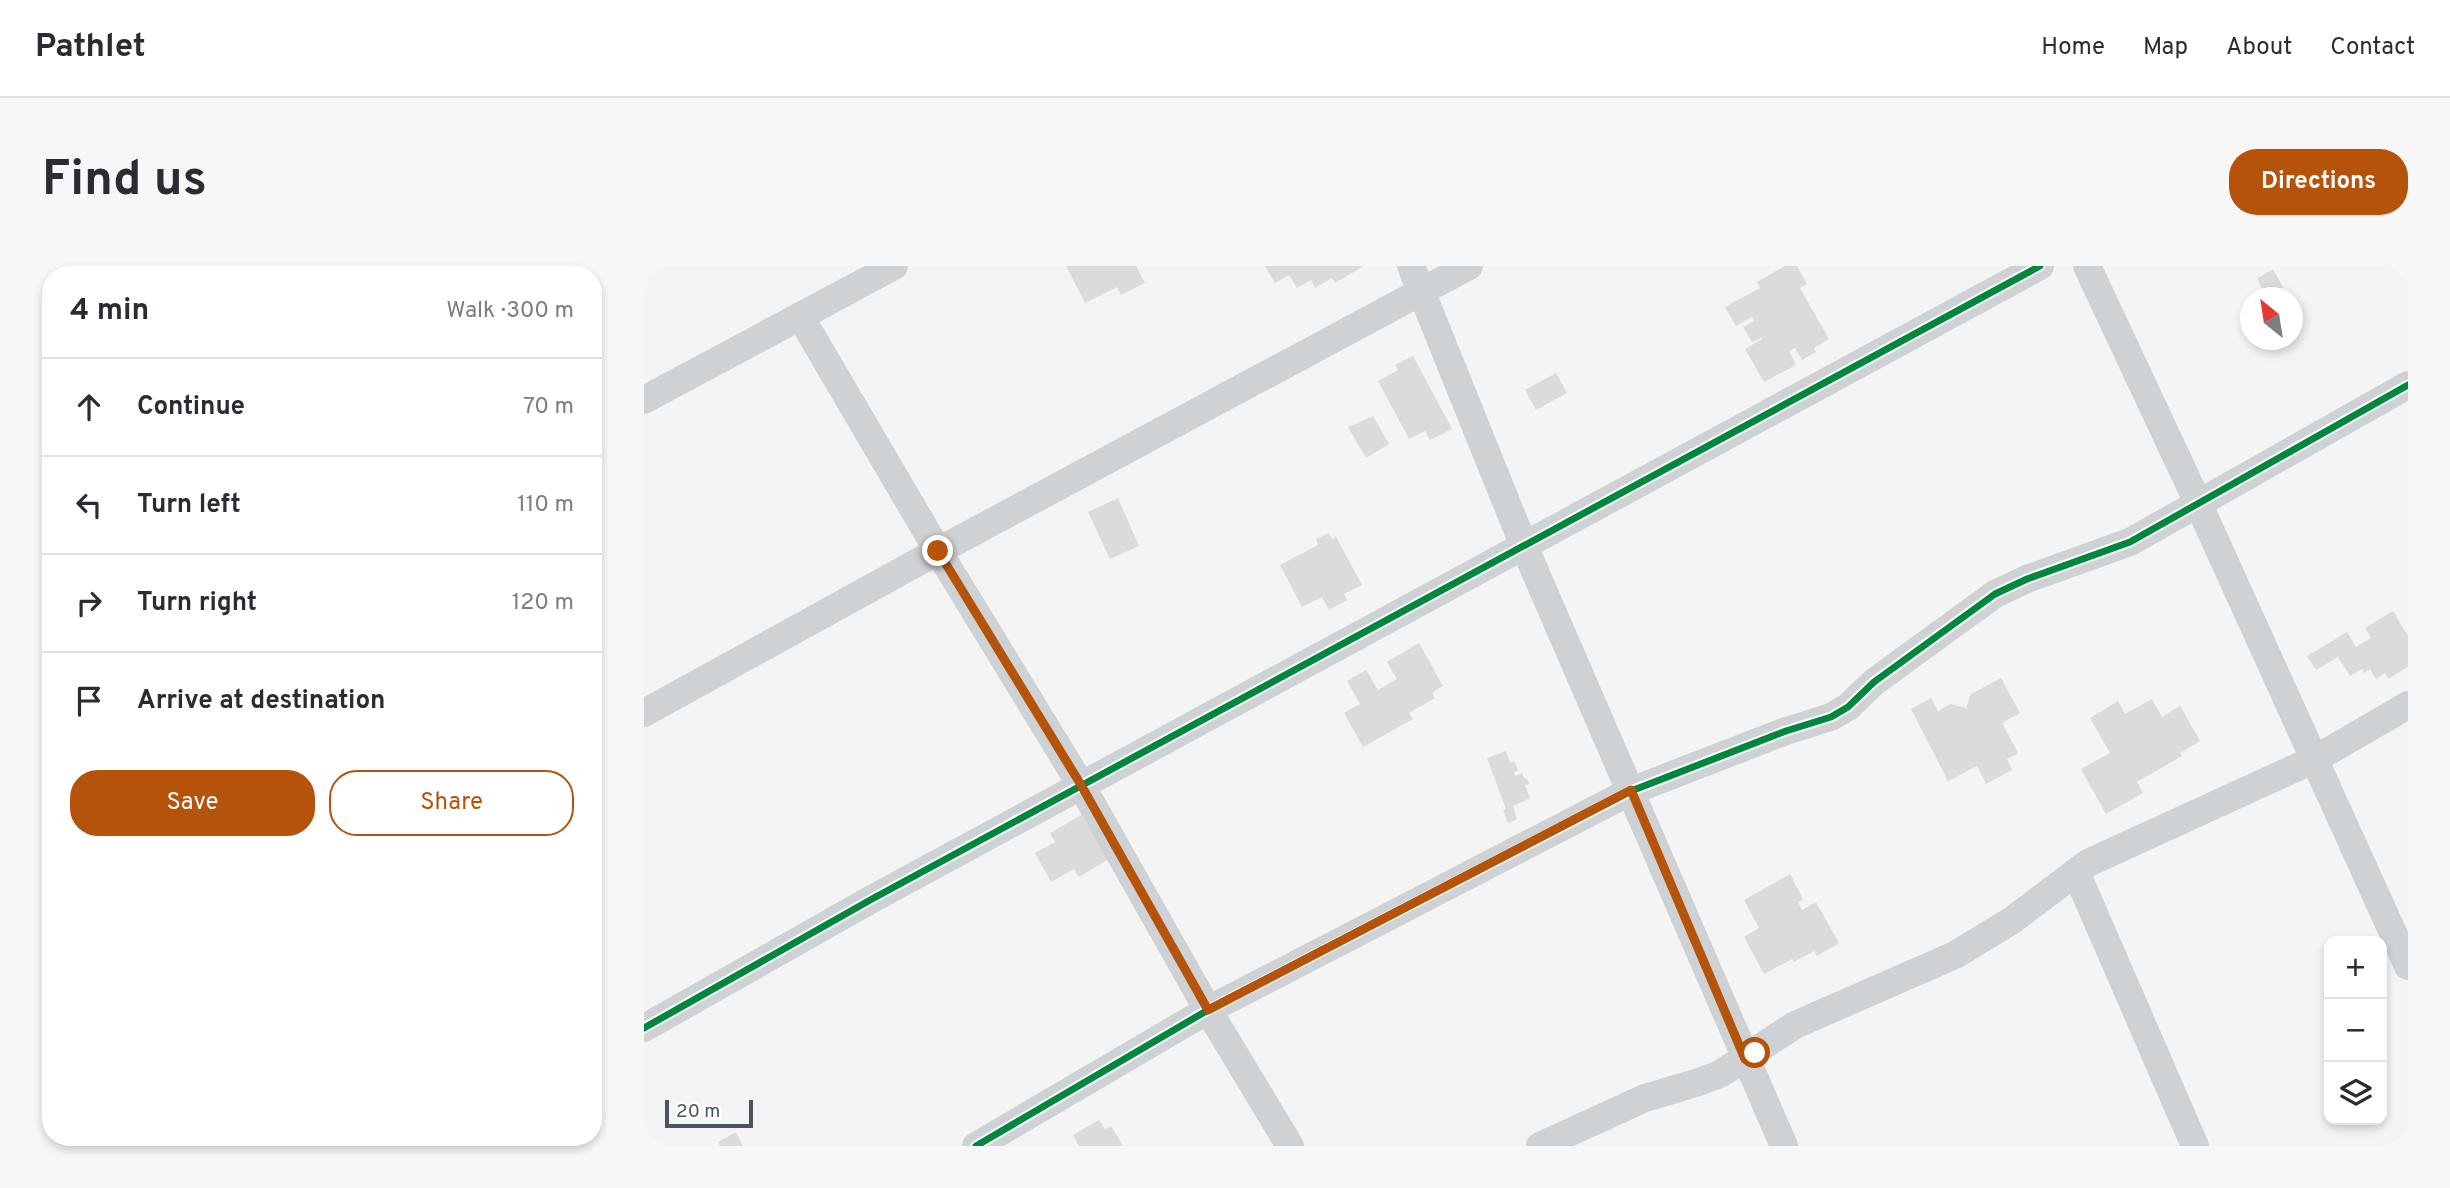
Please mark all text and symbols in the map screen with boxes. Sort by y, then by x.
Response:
text: Pathlet [35,27,146,69]
text: Home [2041,33,2105,63]
text: Map [2143,33,2188,63]
text: About [2226,33,2292,63]
text: Contact [2330,33,2415,63]
button: Directions [2229,149,2408,215]
text: Find us [42,151,207,213]
north arrow [2240,287,2303,350]
text: 4 min [70,293,149,330]
text: Walk · 300 m [446,297,574,326]
icon: ahead [70,388,108,426]
text: Continue [137,391,245,424]
text: 70 m [523,393,574,422]
icon: left [70,486,108,524]
text: Turn left [137,489,241,522]
text: 110 m [517,491,574,520]
route end [922,535,953,566]
icon: right [70,584,108,622]
text: Turn right [137,587,257,620]
text: 120 m [512,589,574,618]
icon: arrive [70,682,108,720]
text: Arrive at destination [137,685,385,718]
button: Save [70,770,315,836]
button: Share [329,770,574,836]
map controls [2324,936,2387,1125]
button: + [2324,936,2387,999]
button: − [2324,999,2387,1062]
route start [1739,1037,1770,1068]
button: layers [2324,1062,2387,1125]
scale bar [665,1097,752,1129]
text: 20 m [676,1100,720,1124]

